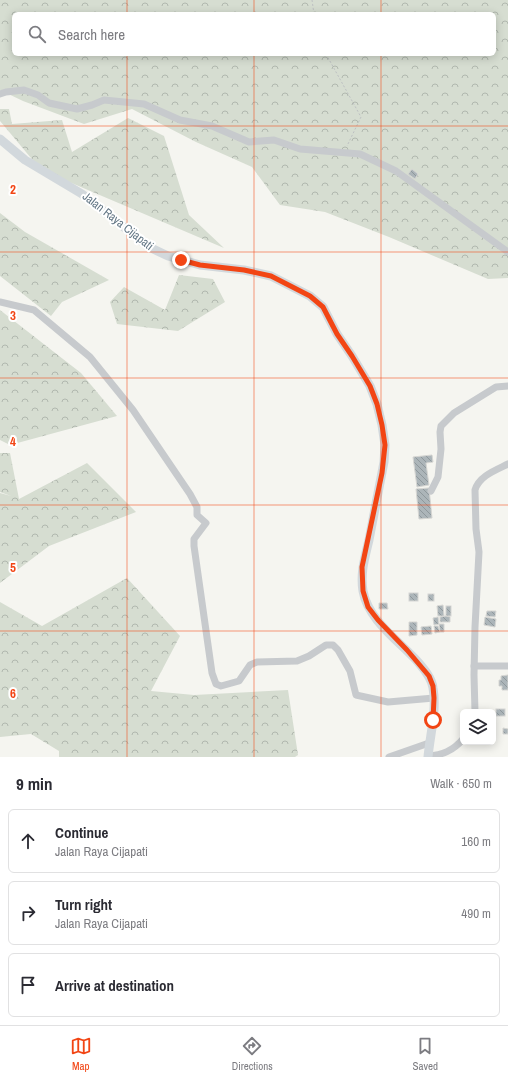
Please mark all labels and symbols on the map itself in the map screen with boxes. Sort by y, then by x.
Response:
text: 2 [10,181,16,198]
street label: Jalan Raya Cijapati [79,188,157,254]
route end [172,251,190,269]
text: 3 [10,307,16,324]
text: 4 [10,433,16,450]
text: 5 [10,559,16,576]
text: 6 [10,685,16,702]
route start [424,711,442,729]

